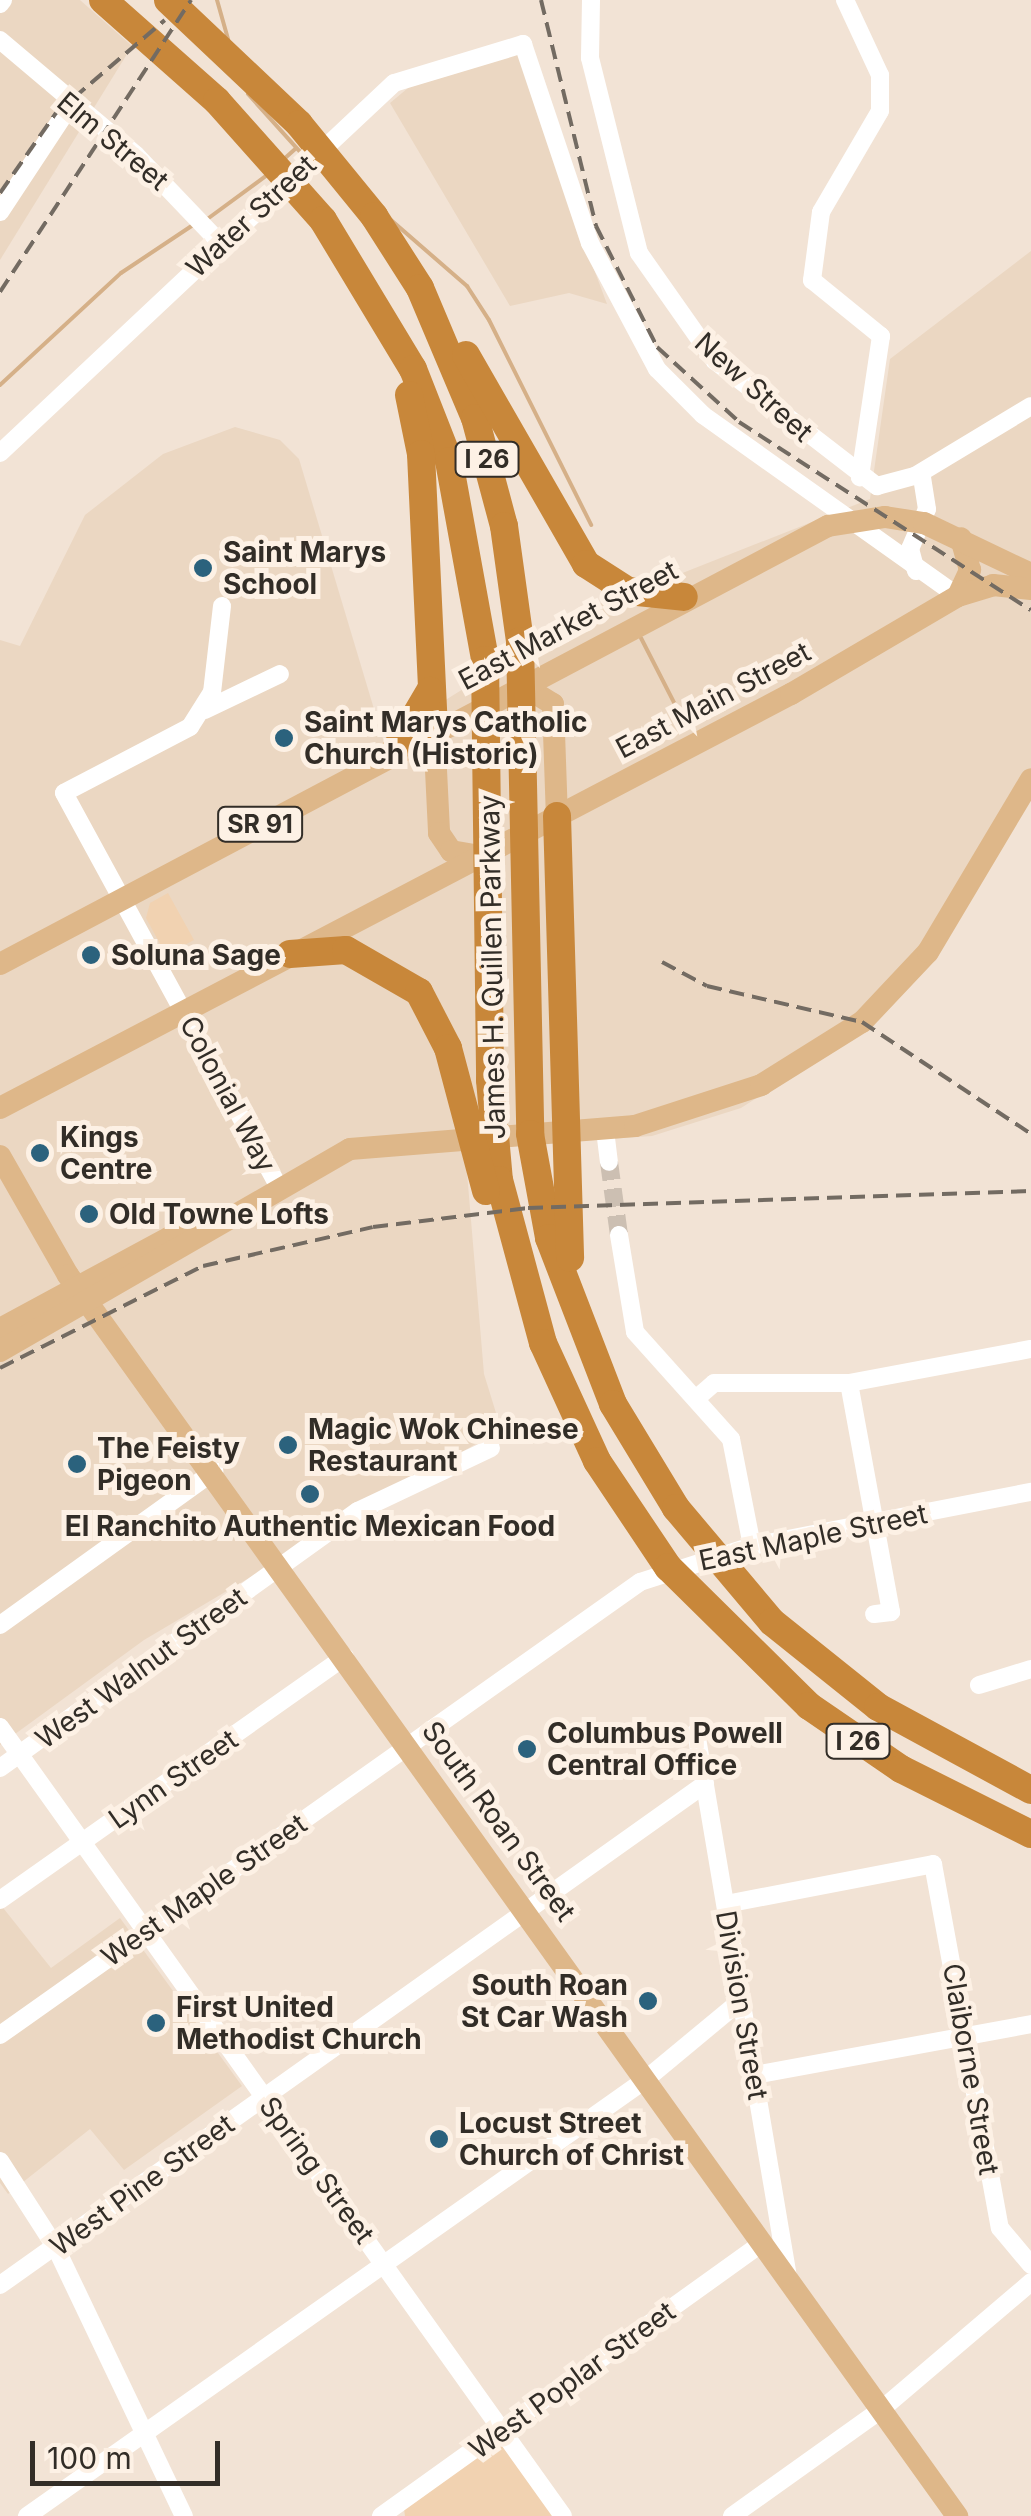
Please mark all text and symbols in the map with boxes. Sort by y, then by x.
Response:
street label: Elm Street [50,85,176,197]
street label: Water Street [179,148,323,284]
street label: New Street [688,325,820,449]
road number: I 26 [454,439,520,479]
place label: Saint Marys School [223,535,386,601]
street label: East Market Street [453,553,683,697]
marker: Saint Marys School [192,557,214,579]
street label: East Main Street [610,635,816,765]
place label: Saint Marys Catholic Church (Historic) [304,705,587,771]
marker: Saint Marys Catholic Church (Historic) [273,727,295,749]
street label: James H. Quillen Parkway [472,794,512,1140]
road number: SR 91 [215,804,305,844]
place label: Soluna Sage [111,938,281,972]
marker: Soluna Sage [80,944,102,966]
street label: Colonial Way [173,1010,283,1178]
place label: Kings Centre [60,1120,152,1186]
marker: Kings Centre [29,1142,51,1164]
place label: Old Towne Lofts [109,1197,329,1231]
marker: Old Towne Lofts [78,1203,100,1225]
place label: Magic Wok Chinese Restaurant [308,1412,579,1478]
place label: The Feisty Pigeon [97,1431,240,1497]
marker: Magic Wok Chinese Restaurant [277,1434,299,1456]
marker: The Feisty Pigeon [66,1453,88,1475]
marker: El Ranchito Authentic Mexican Food [299,1483,321,1505]
street label: East Maple Street [696,1496,930,1578]
place label: El Ranchito Authentic Mexican Food [65,1509,555,1543]
street label: West Walnut Street [29,1580,253,1756]
street label: South Roan Street [415,1715,583,1927]
place label: Columbus Powell Central Office [547,1716,783,1782]
road number: I 26 [826,1721,890,1761]
street label: Lynn Street [102,1722,244,1836]
marker: Columbus Powell Central Office [516,1738,538,1760]
street label: West Maple Street [95,1807,313,1973]
street label: Division Street [709,1908,775,2102]
street label: Claiborne Street [936,1961,1006,2177]
place label: South Roan St Car Wash [461,1968,628,2034]
place label: First United Methodist Church [176,1990,422,2056]
marker: South Roan St Car Wash [637,1990,659,2012]
marker: First United Methodist Church [145,2012,167,2034]
street label: Spring Street [252,2090,382,2250]
place label: Locust Street Church of Christ [459,2106,684,2172]
street label: West Pine Street [44,2107,240,2263]
marker: Locust Street Church of Christ [428,2128,450,2150]
street label: West Poplar Street [463,2294,681,2466]
scale bar [35,2421,225,2483]
text: 100 m [47,2440,132,2476]

